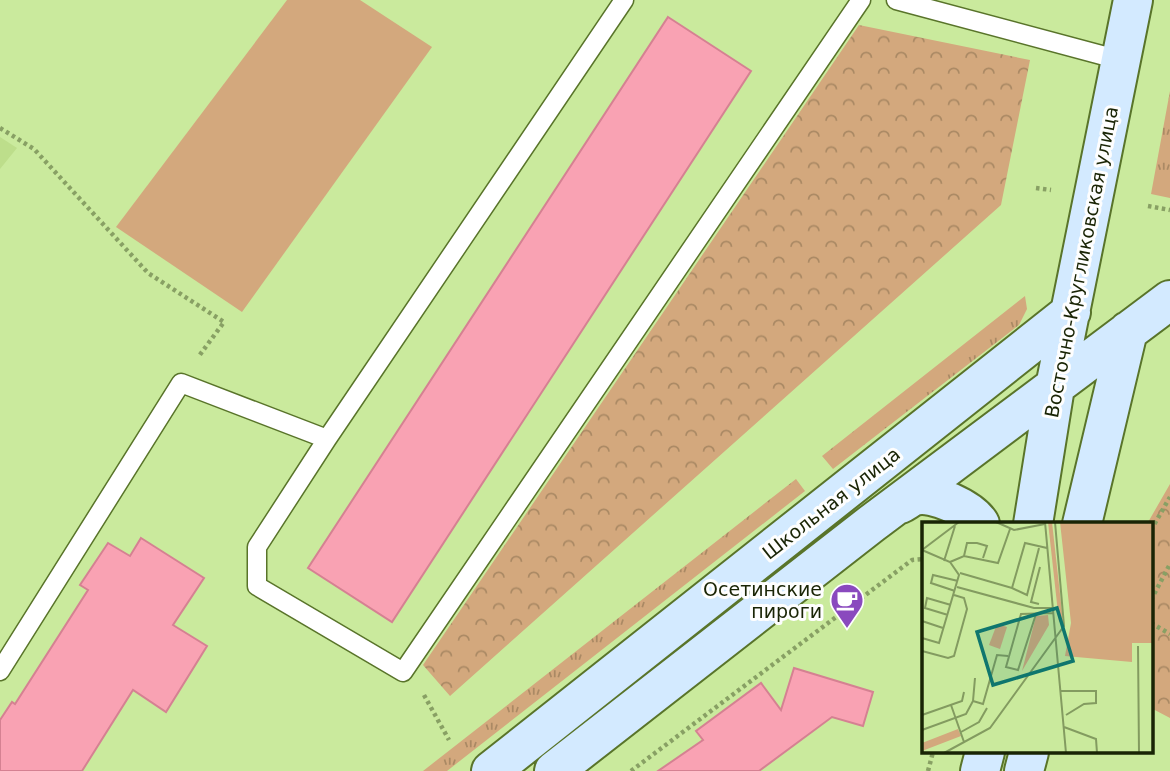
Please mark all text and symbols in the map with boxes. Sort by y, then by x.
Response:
street label: Восточно-Кругликовская улица [1040,104,1122,420]
street label: Школьная улица [758,442,904,564]
inset map [922,522,1152,754]
place label: Осетинские пироги [703,578,822,622]
cafe icon: Осетинские пироги [828,581,866,630]

